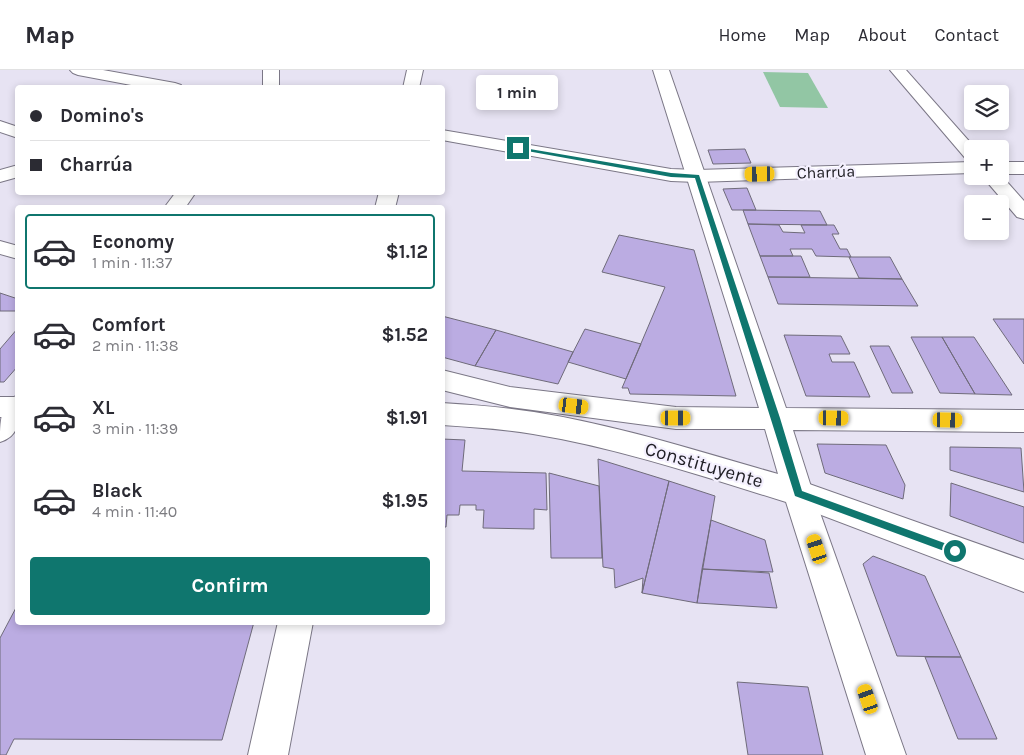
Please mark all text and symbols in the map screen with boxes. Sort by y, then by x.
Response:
text: Map [25,21,75,49]
text: Home [718,24,766,46]
text: Map [794,24,830,46]
text: About [858,24,907,46]
text: Contact [935,24,999,46]
callout: 1 min [477,75,559,110]
text: 1 min [497,83,537,102]
map controls [964,85,1009,240]
button: layers [964,85,1009,130]
text: Domino's [60,105,144,127]
route end [507,137,529,159]
button: + [964,140,1009,185]
text: Charrúa [60,154,133,176]
street label: Charrúa [797,161,855,183]
car [744,166,775,182]
button: − [964,195,1009,240]
icon: car [32,229,77,274]
text: Economy [92,231,174,253]
text: $1.12 [386,241,428,263]
text: 1 min · 11:37 [92,253,172,272]
icon: car [32,312,77,357]
text: Comfort [92,314,166,336]
text: $1.52 [381,324,428,346]
text: 2 min · 11:38 [92,336,178,355]
icon: car [32,395,77,440]
text: XL [92,397,114,419]
car [558,397,589,415]
text: $1.91 [386,407,428,429]
car [818,410,849,426]
car [661,411,691,426]
car [932,412,963,428]
text: 3 min · 11:39 [92,419,178,438]
street label: Constituyente [642,438,766,492]
icon: car [32,478,77,523]
text: Black [92,480,143,502]
text: $1.95 [381,490,428,512]
text: 4 min · 11:40 [92,502,177,521]
car [805,532,828,566]
route start [944,540,966,562]
button: Confirm [30,557,430,615]
car [856,682,879,716]

